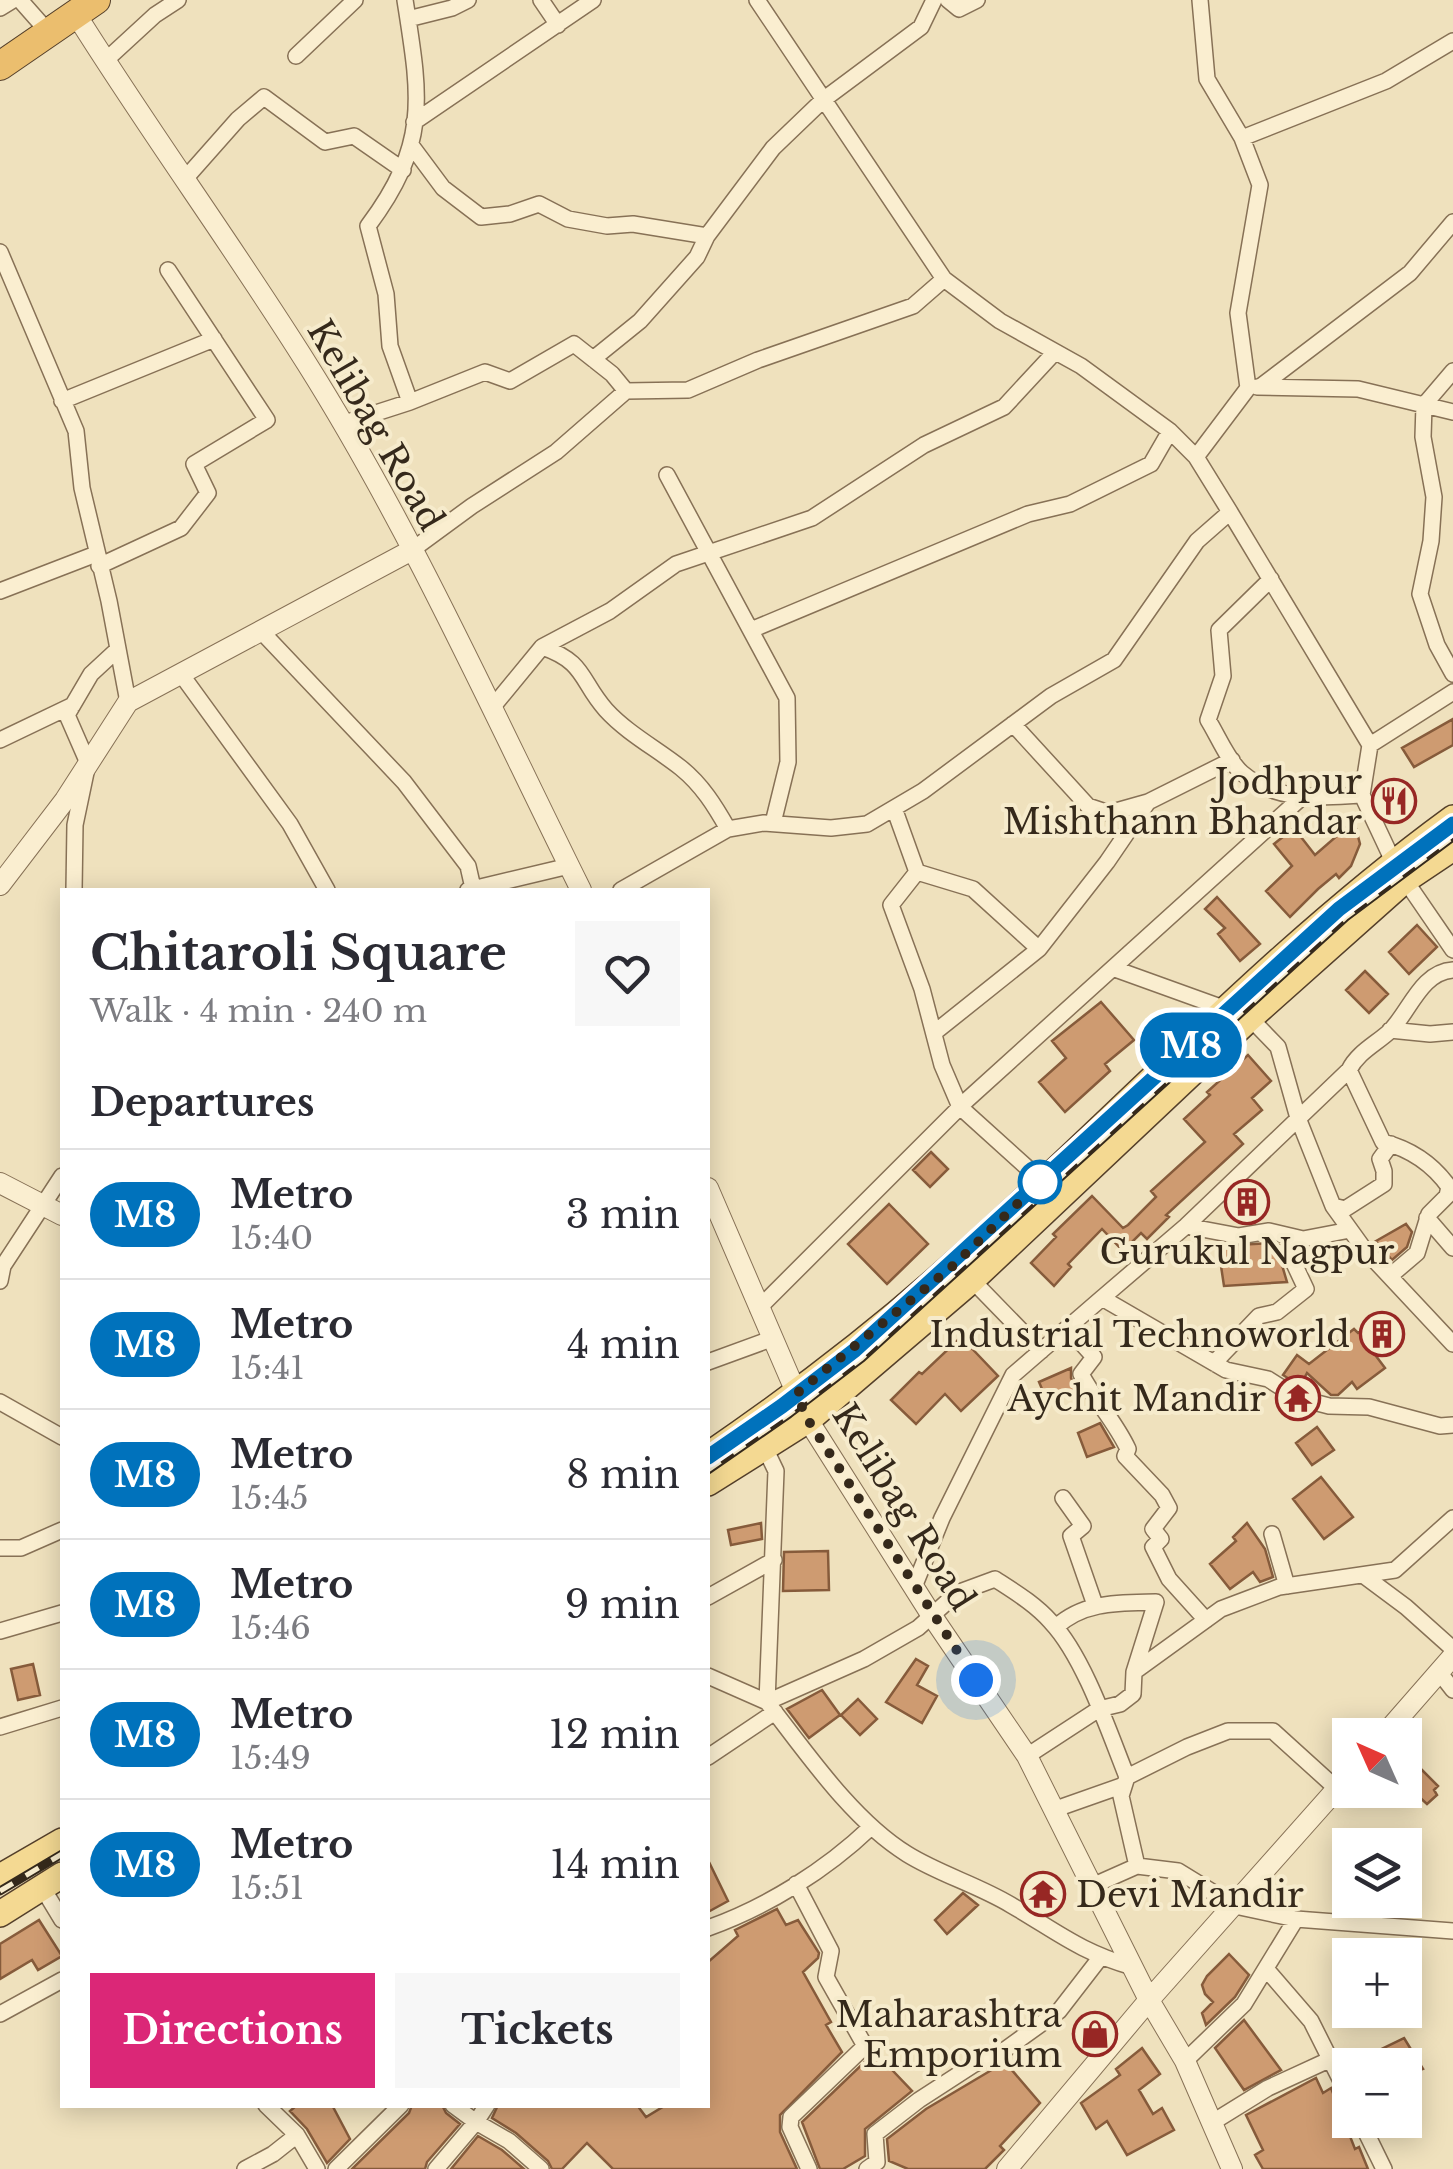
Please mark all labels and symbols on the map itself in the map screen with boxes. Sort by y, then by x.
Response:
street label: Kelibag Road [298,312,454,538]
place label: Jodhpur Mishthann Bhandar [1003,760,1362,843]
restaurant icon: Jodhpur Mishthann Bhandar [1371,778,1417,824]
line badge: M8 [1146,1012,1236,1078]
unlabelled marker [1019,1161,1061,1203]
building icon: Gurukul Nagpur [1224,1179,1270,1225]
place label: Gurukul Nagpur [1099,1230,1395,1273]
building icon: Industrial Technoworld [1359,1311,1405,1357]
place label: Industrial Technoworld [929,1313,1350,1356]
temple icon: Aychit Mandir [1275,1375,1321,1421]
place label: Aychit Mandir [1007,1377,1266,1420]
street label: Kelibag Road [823,1396,985,1618]
your location [951,1655,1001,1705]
north arrow [1332,1718,1422,1808]
temple icon: Devi Mandir [1020,1871,1066,1917]
place label: Devi Mandir [1076,1873,1304,1916]
place label: Maharashtra Emporium [836,1993,1063,2076]
shop icon: Maharashtra Emporium [1072,2011,1118,2057]

